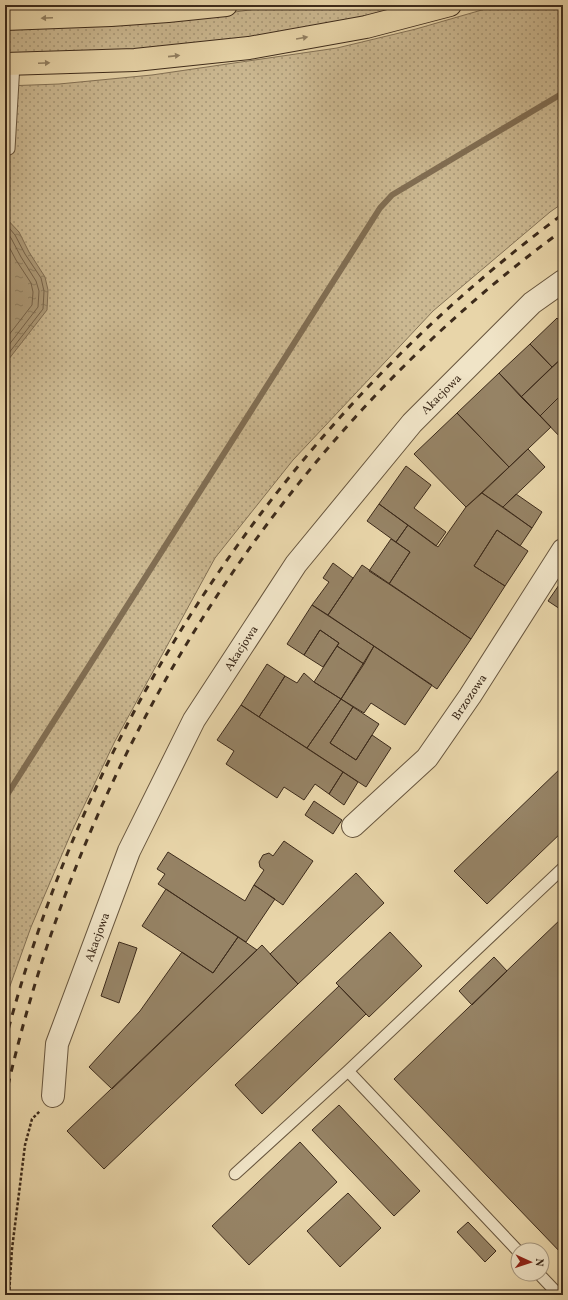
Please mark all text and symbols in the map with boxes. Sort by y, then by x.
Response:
one-way arrow [41,14,53,21]
one-way arrow [296,35,309,41]
one-way arrow [168,53,180,59]
one-way arrow [38,60,51,66]
street label: Akacjowa [418,371,465,418]
street label: Akacjowa [221,623,263,674]
street label: Brzozowa [449,671,491,724]
street label: Akacjowa [82,911,114,964]
north arrow [510,1242,550,1282]
text: N [531,1258,546,1267]

